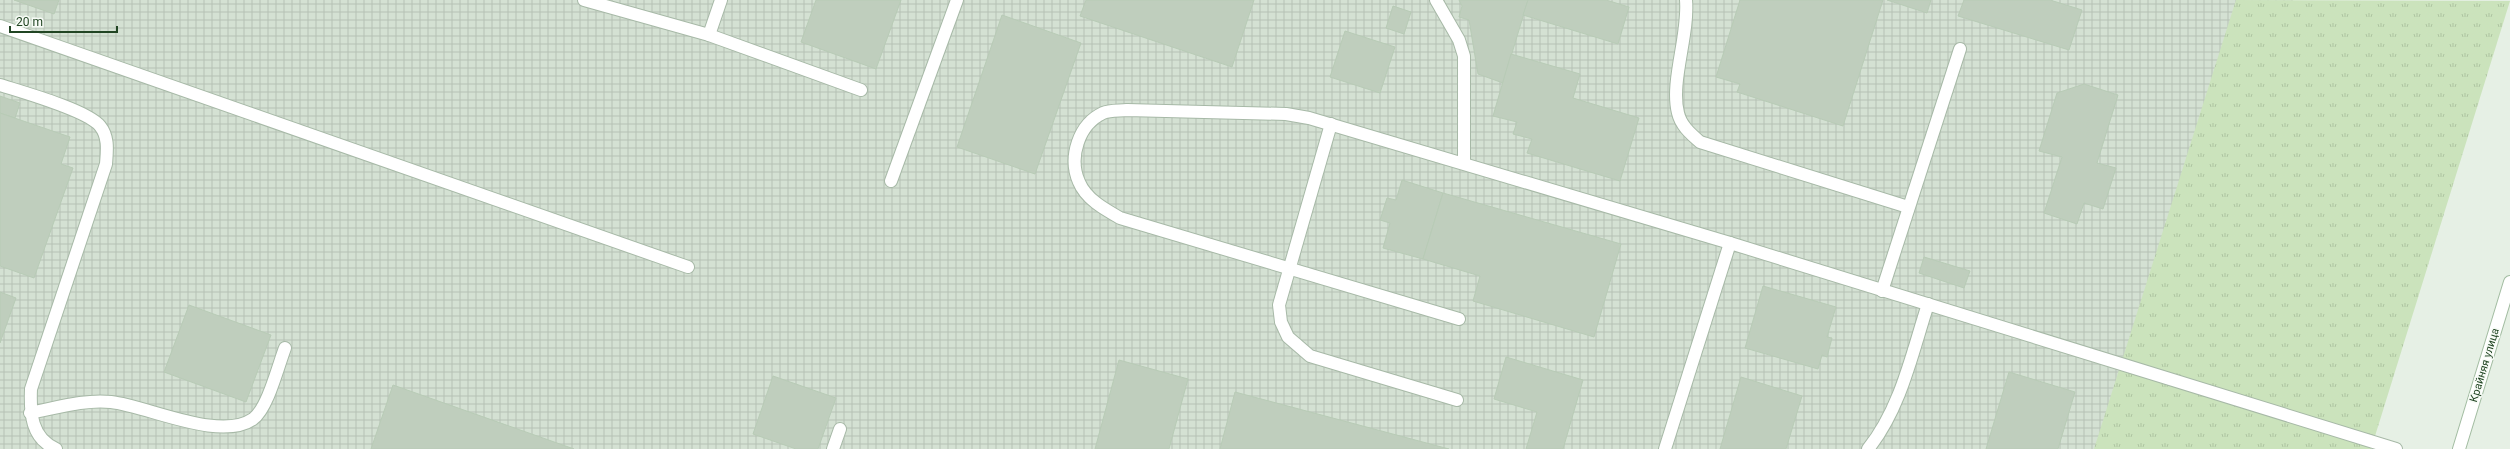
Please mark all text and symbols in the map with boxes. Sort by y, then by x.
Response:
scale bar [10,8,117,34]
text: 20 m [16,15,43,29]
street label: Крайняя улица [2467,327,2502,404]

